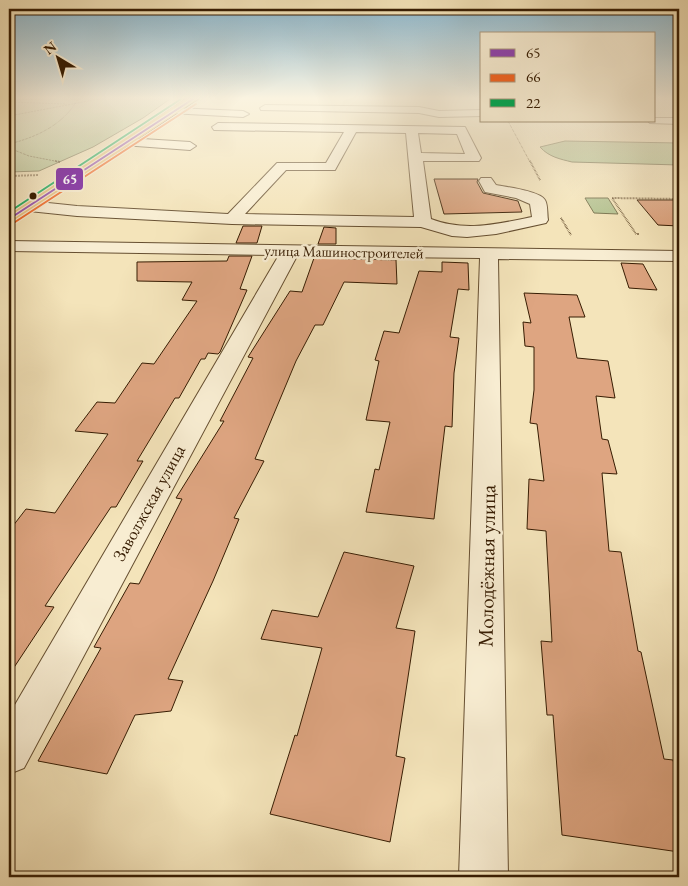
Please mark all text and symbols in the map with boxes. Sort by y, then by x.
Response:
north arrow [32,32,82,82]
legend [480,32,656,122]
text: N [40,37,61,58]
text: 65 [526,43,540,62]
text: 66 [526,67,540,86]
text: 22 [526,93,541,112]
line badge: 65 [55,167,84,191]
text: 65 [63,170,77,188]
unlabelled marker [28,191,38,201]
street label: улица Машиностроителей [264,241,424,262]
street label: Заволжская улица [107,440,190,565]
street label: Молодёжная улица [472,484,501,647]

